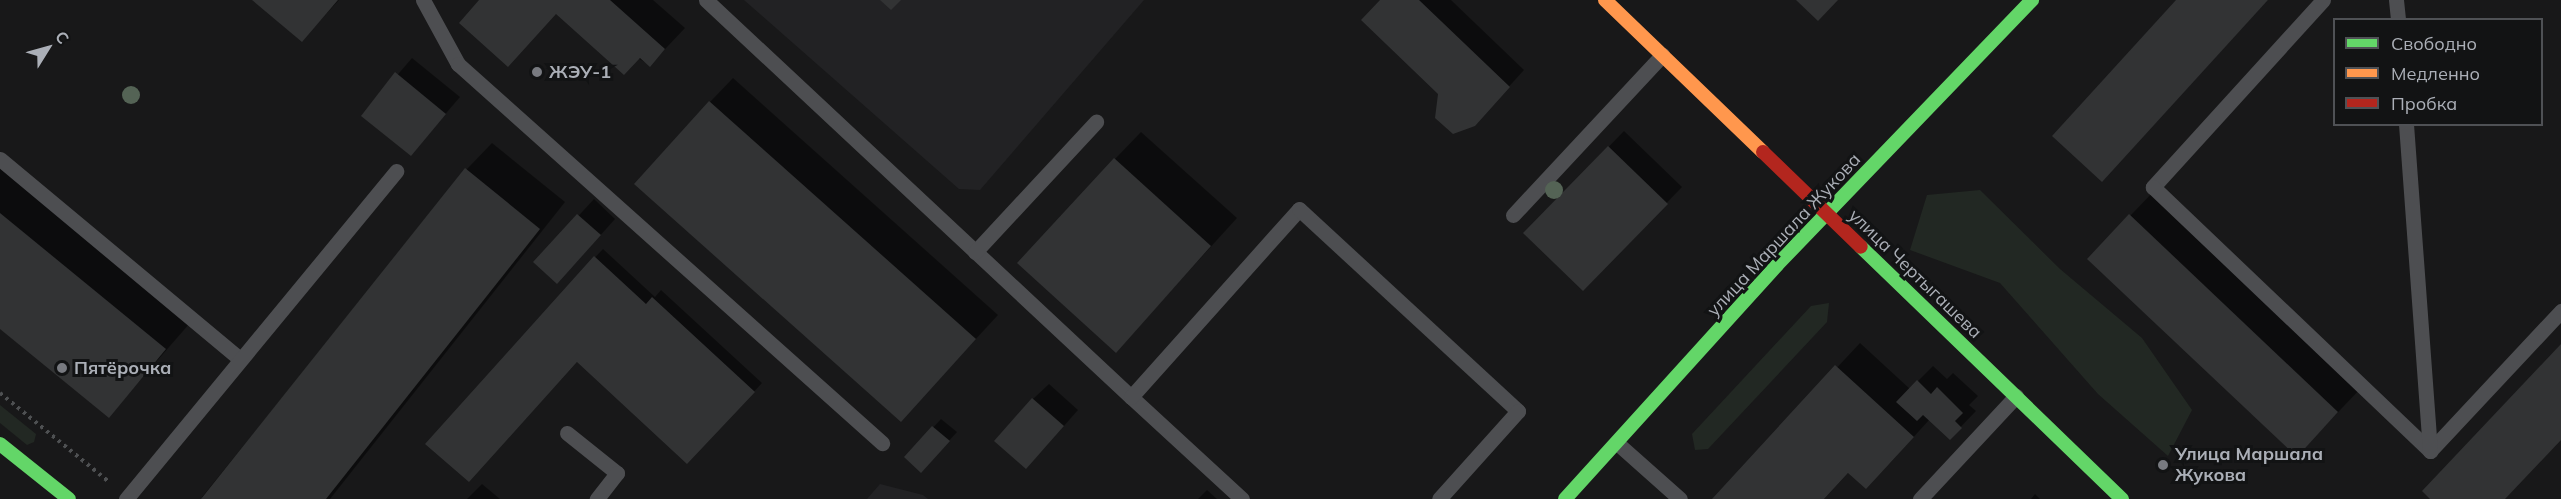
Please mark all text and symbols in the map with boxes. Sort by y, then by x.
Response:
north arrow [18,18,78,78]
legend [2333,18,2543,126]
text: С [51,27,74,48]
text: Свободно [2391,32,2477,55]
place label: ЖЭУ-1 [549,61,611,83]
text: Медленно [2391,62,2480,85]
marker: ЖЭУ-1 [530,65,544,79]
text: Пробка [2391,92,2457,115]
street label: улица Маршала Жукова [1703,149,1865,321]
street label: улица Чертыгашева [1844,205,1986,343]
place label: Пятёрочка [74,357,171,379]
marker: Пятёрочка [55,361,69,375]
place label: Улица Маршала Жукова [2175,444,2323,486]
marker: Улица Маршала Жукова [2156,458,2170,472]

